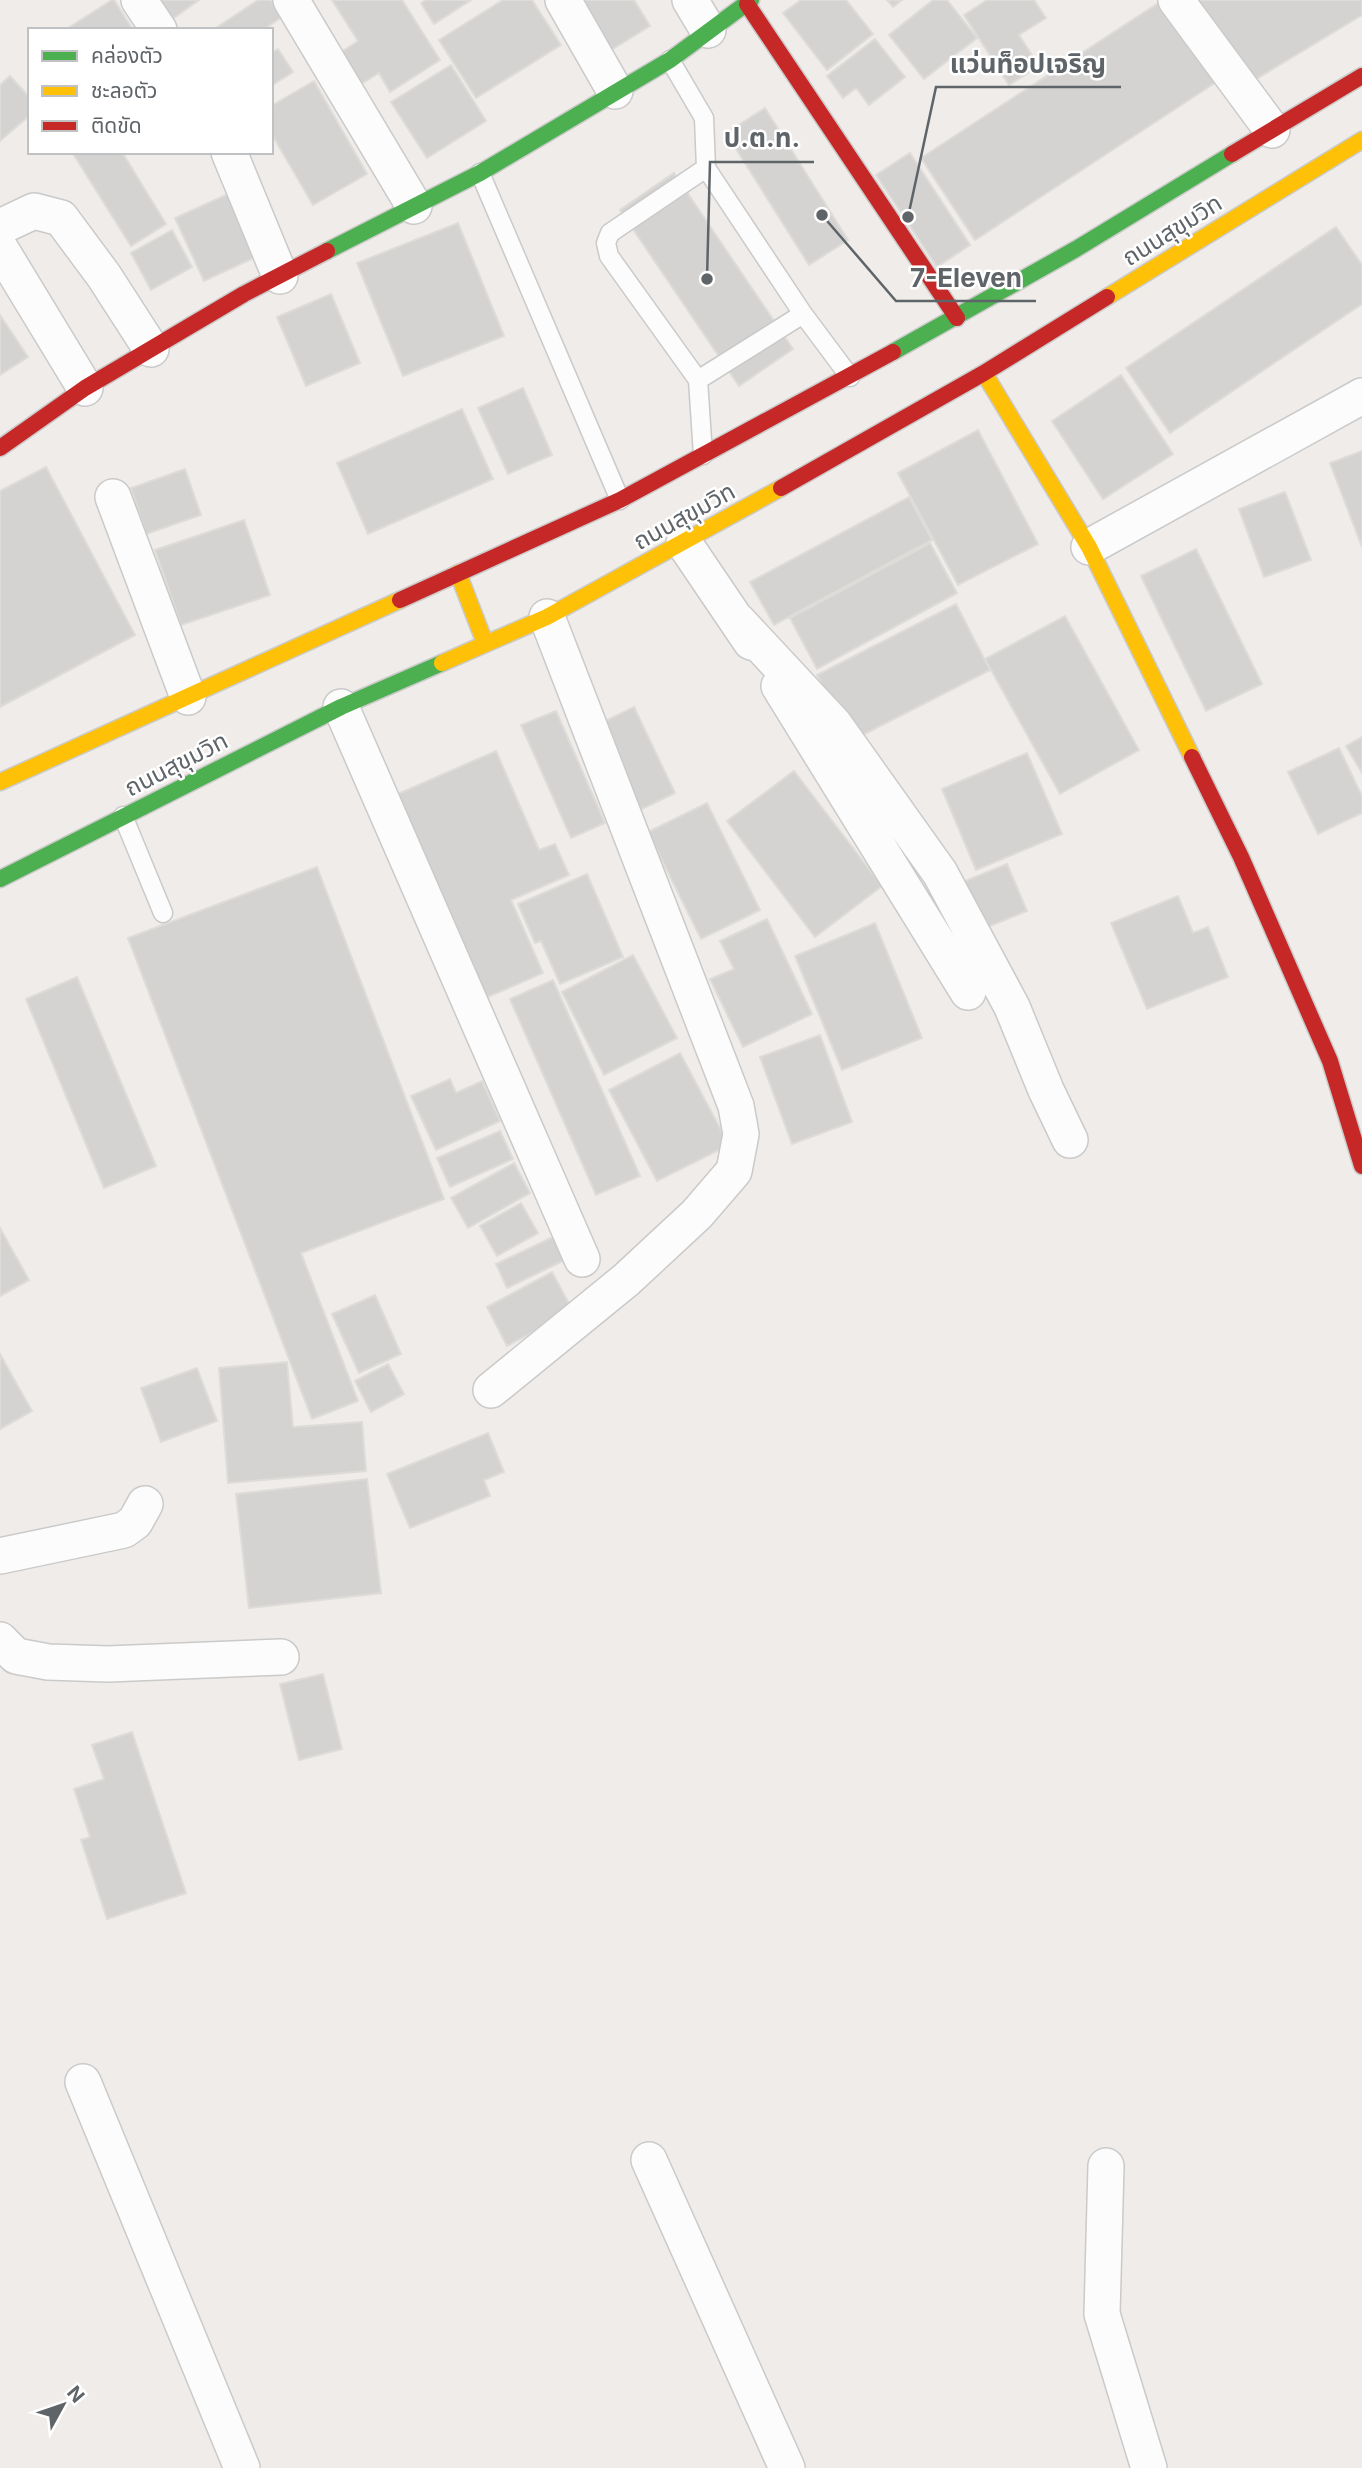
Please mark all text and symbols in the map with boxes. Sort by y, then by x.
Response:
legend [28,28,273,154]
callout: แว่นท็อปเจริญ [936,40,1121,87]
text: คล่องตัว [91,43,163,68]
text: แว่นท็อปเจริญ [950,48,1106,79]
text: ชะลอตัว [91,78,157,103]
text: ติดขัด [91,113,142,138]
callout: ป.ต.ท. [710,115,814,162]
text: ป.ต.ท. [724,122,800,153]
street label: ถนนสุขุมวิท [1117,188,1228,273]
callout: 7-Eleven [896,254,1036,301]
text: 7-Eleven [910,262,1022,293]
street label: ถนนสุขุมวิท [628,476,740,557]
street label: ถนนสุขุมวิท [120,726,233,803]
north arrow [28,2370,98,2440]
text: N [62,2381,89,2407]

